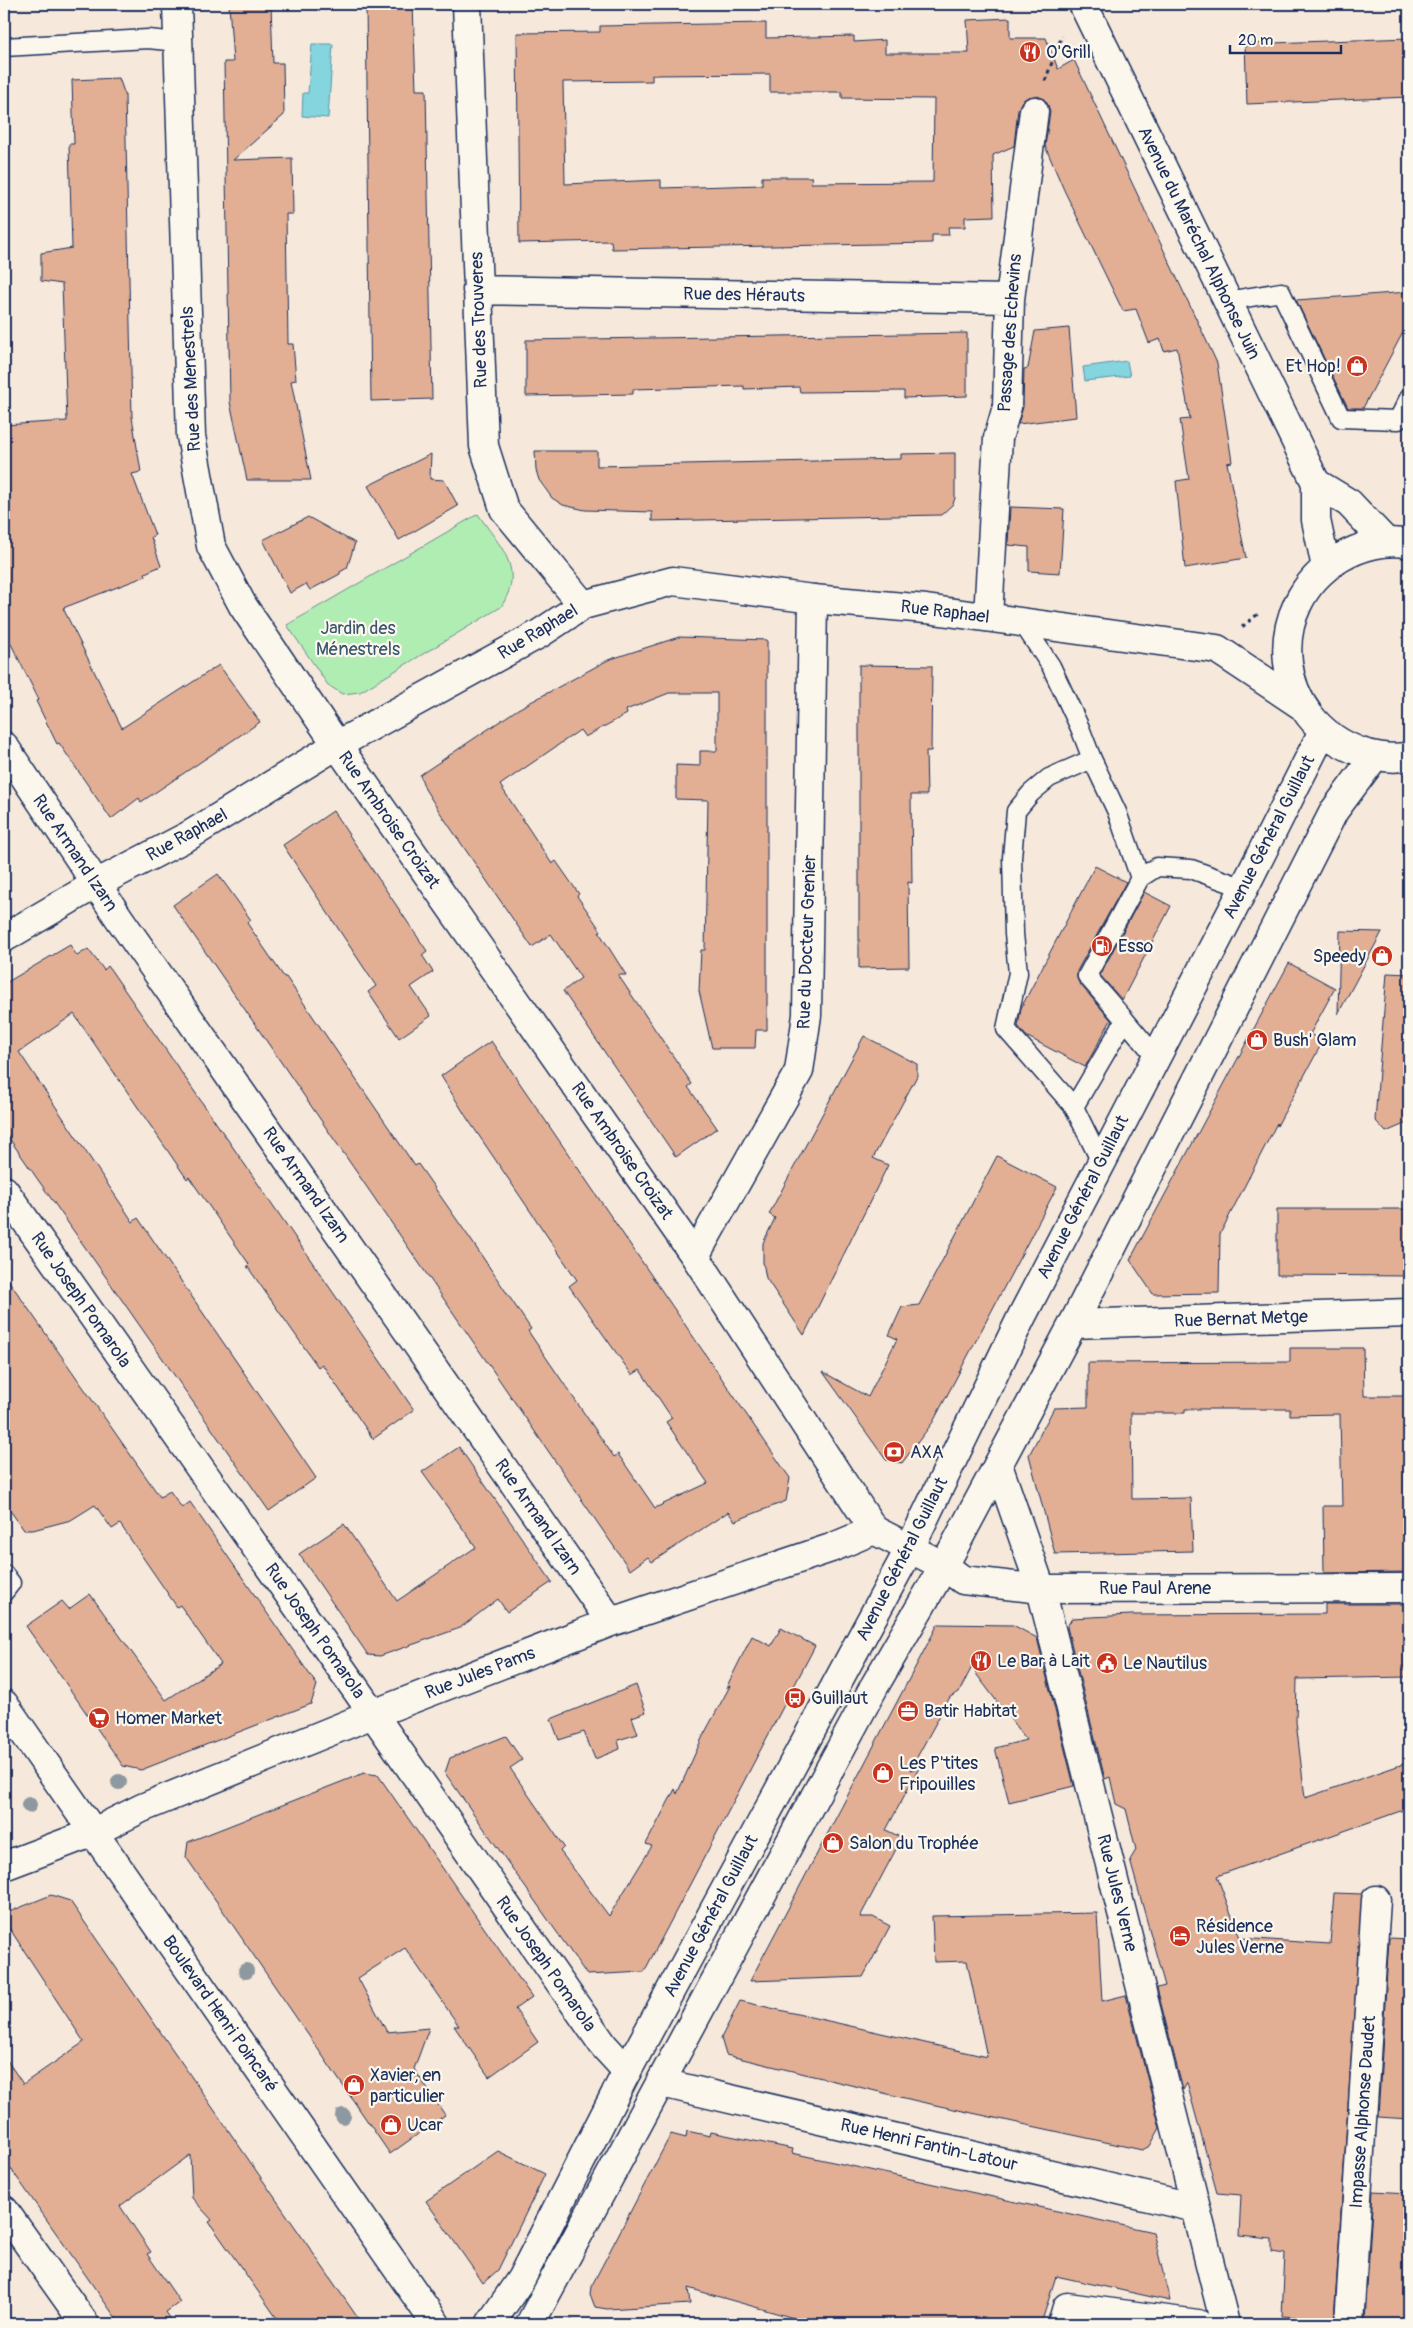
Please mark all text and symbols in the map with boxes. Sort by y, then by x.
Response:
scale bar [1230,22,1342,54]
text: 20 m [1238,31,1273,50]
restaurant icon: O'Grill [1018,40,1042,64]
place label: O'Grill [1046,41,1091,64]
street label: Avenue du Maréchal Alphonse Juin [1132,123,1266,363]
street label: Rue des Trouveres [465,251,493,389]
street label: Passage des Echevins [993,253,1027,413]
street label: Rue des Hérauts [683,282,805,308]
street label: Rue des Menestrels [176,306,206,452]
shop icon: Et Hop! [1345,354,1369,378]
place label: Et Hop! [1286,355,1341,378]
street label: Rue Raphael [899,595,991,629]
street label: Rue Raphael [494,599,582,665]
park label: Jardin des Ménestrels [316,617,400,661]
street label: Rue Ambroise Croizat [333,747,445,894]
street label: Avenue Général Guillaut [1218,751,1321,923]
street label: Rue Armand Izarn [27,790,123,916]
street label: Rue Raphael [142,803,232,867]
street label: Rue du Docteur Grenier [792,854,822,1030]
fuel station icon: Esso [1090,934,1114,958]
place label: Esso [1118,935,1153,958]
shop icon: Speedy [1370,944,1394,968]
place label: Speedy [1313,945,1366,968]
shop icon: Bush' Glam [1245,1028,1269,1052]
place label: Bush' Glam [1273,1029,1357,1052]
street label: Rue Ambroise Croizat [566,1078,678,1225]
street label: Avenue Général Guillaut [1032,1111,1135,1283]
street label: Rue Armand Izarn [257,1122,355,1248]
street label: Rue Joseph Pomarola [26,1228,136,1372]
street label: Rue Bernat Metge [1174,1305,1308,1333]
bank icon: AXA [882,1440,906,1464]
place label: AXA [910,1441,944,1464]
street label: Rue Armand Izarn [489,1454,587,1580]
street label: Avenue Général Guillaut [851,1473,954,1645]
street label: Rue Joseph Pomarola [260,1559,370,1703]
street label: Rue Paul Arene [1099,1577,1211,1600]
street label: Rue Jules Pams [422,1641,538,1705]
restaurant icon: Le Bar à Lait [969,1649,993,1673]
place label: Le Bar à Lait [997,1650,1091,1673]
public building icon: Le Nautilus [1095,1651,1119,1675]
place label: Le Nautilus [1123,1652,1207,1675]
bus stop icon: Guillaut [783,1686,807,1710]
place label: Guillaut [811,1687,869,1710]
office icon: Batir Habitat [896,1699,920,1723]
place label: Batir Habitat [924,1700,1018,1723]
supermarket icon: Homer Market [87,1706,111,1730]
place label: Homer Market [115,1707,223,1730]
place label: Les P'tites Fripouilles [899,1752,978,1796]
shop icon: Les P'tites Fripouilles [871,1761,895,1785]
street label: Avenue Général Guillaut [658,1830,764,2001]
shop icon: Salon du Trophée [821,1831,845,1855]
place label: Salon du Trophée [849,1832,978,1855]
street label: Rue Jules Verne [1091,1832,1143,1954]
street label: Rue Joseph Pomarola [491,1892,601,2036]
place label: Résidence Jules Verne [1196,1915,1284,1959]
hotel icon: Résidence Jules Verne [1168,1924,1192,1948]
street label: Boulevard Henri Poincaré [157,1931,283,2097]
street label: Impasse Alphonse Daudet [1345,2014,1381,2209]
place label: Xavier, en particulier [370,2064,445,2108]
shop icon: Xavier, en particulier [342,2073,366,2097]
shop icon: Ucar [379,2113,403,2137]
street label: Rue Henri Fantin-Latour [838,2113,1020,2177]
place label: Ucar [407,2114,443,2137]

